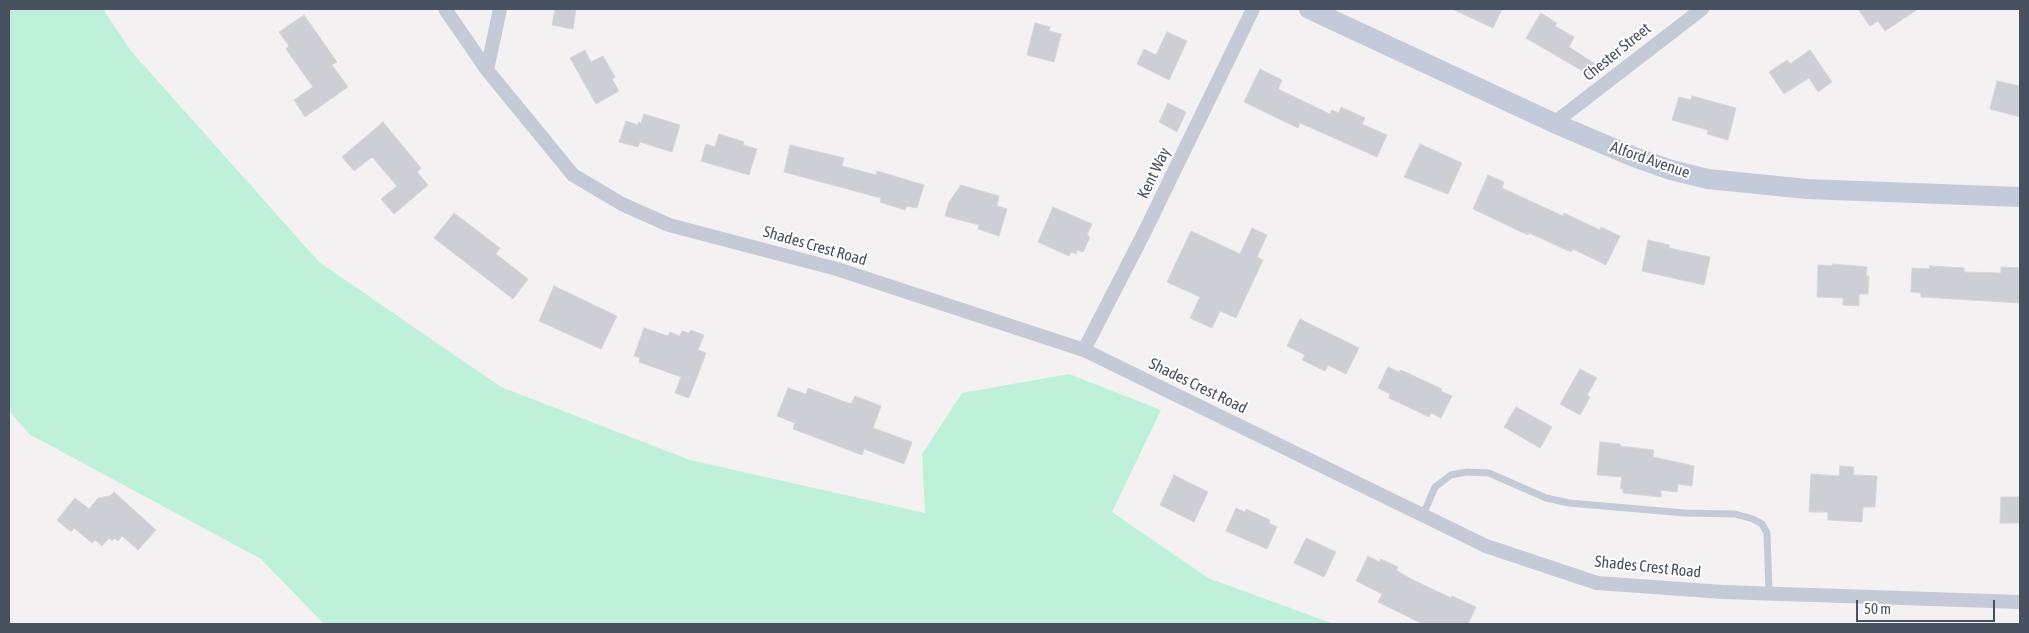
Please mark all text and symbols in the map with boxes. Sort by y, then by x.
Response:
street label: Chester Street [1579,19,1655,85]
street label: Alford Avenue [1608,137,1692,183]
street label: Kent Way [1133,144,1175,202]
street label: Shades Crest Road [761,222,869,270]
street label: Shades Crest Road [1146,354,1250,418]
street label: Shades Crest Road [1594,552,1702,582]
scale bar [1859,590,1998,622]
text: 50 m [1864,600,1891,617]

